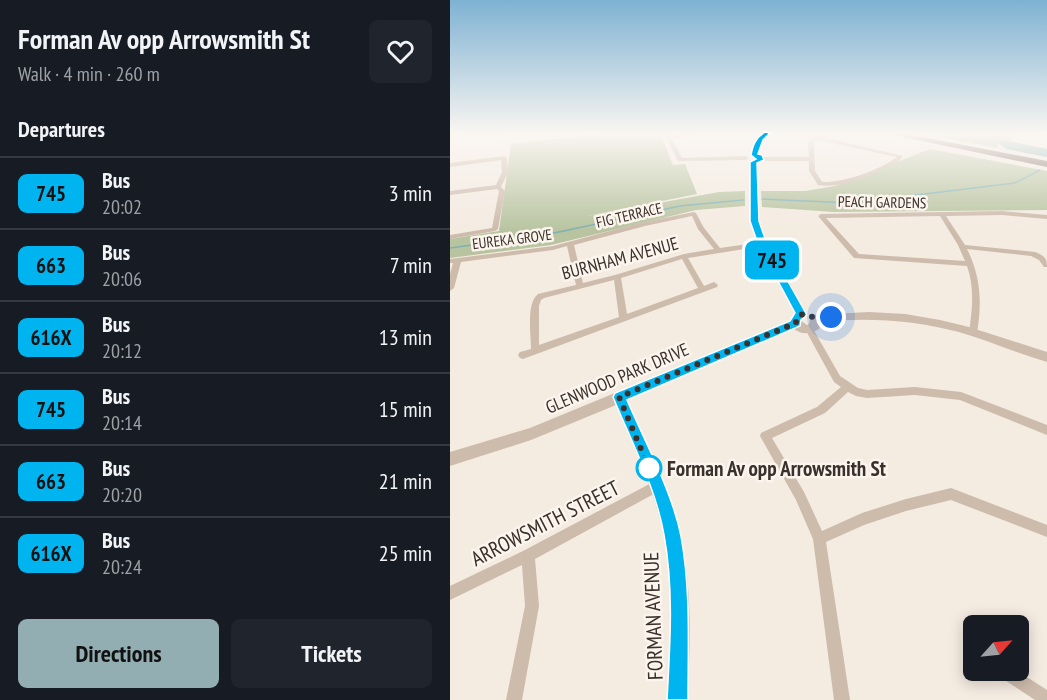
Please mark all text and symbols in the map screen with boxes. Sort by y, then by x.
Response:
text: Forman Av opp Arrowsmith St [18,20,310,57]
button: heart [369,20,432,83]
text: Walk · 4 min · 260 m [18,61,160,87]
text: Departures [18,115,105,143]
text: Bus [102,166,130,194]
text: 3 min [389,179,432,207]
text: 745 [36,180,66,207]
street label: PEACH GARDENS [838,192,926,212]
text: 20:02 [102,194,142,220]
street label: FIG TERRACE [594,198,664,232]
street label: EUREKA GROVE [471,225,553,253]
street label: BURNHAM AVENUE [559,231,681,285]
text: Bus [102,238,130,266]
line badge: 745 [738,240,806,280]
text: 745 [757,247,787,274]
text: 7 min [390,251,432,279]
text: 663 [36,252,66,279]
text: 20:06 [102,266,142,292]
your location [816,302,846,332]
text: Bus [102,310,130,338]
text: 13 min [379,323,432,351]
text: 616X [30,324,72,351]
street label: GLENWOOD PARK DRIVE [542,337,692,419]
text: 20:12 [102,338,142,364]
text: Bus [102,382,130,410]
text: 15 min [379,395,432,423]
text: 745 [36,396,66,423]
text: 20:14 [102,410,142,436]
text: Bus [102,454,130,482]
marker: Forman Av opp Arrowsmith St [636,455,662,481]
place label: Forman Av opp Arrowsmith St [667,455,886,482]
text: 21 min [379,467,432,495]
text: 663 [36,468,66,495]
street label: ARROWSMITH STREET [466,474,624,572]
text: 20:20 [102,482,142,508]
text: Bus [102,526,130,554]
text: 25 min [379,539,432,567]
text: 616X [30,540,72,567]
street label: FORMAN AVENUE [637,552,669,680]
text: 20:24 [102,554,142,580]
north arrow [963,615,1029,681]
map controls [963,615,1029,681]
button: Directions [18,619,219,688]
button: Tickets [231,619,432,688]

